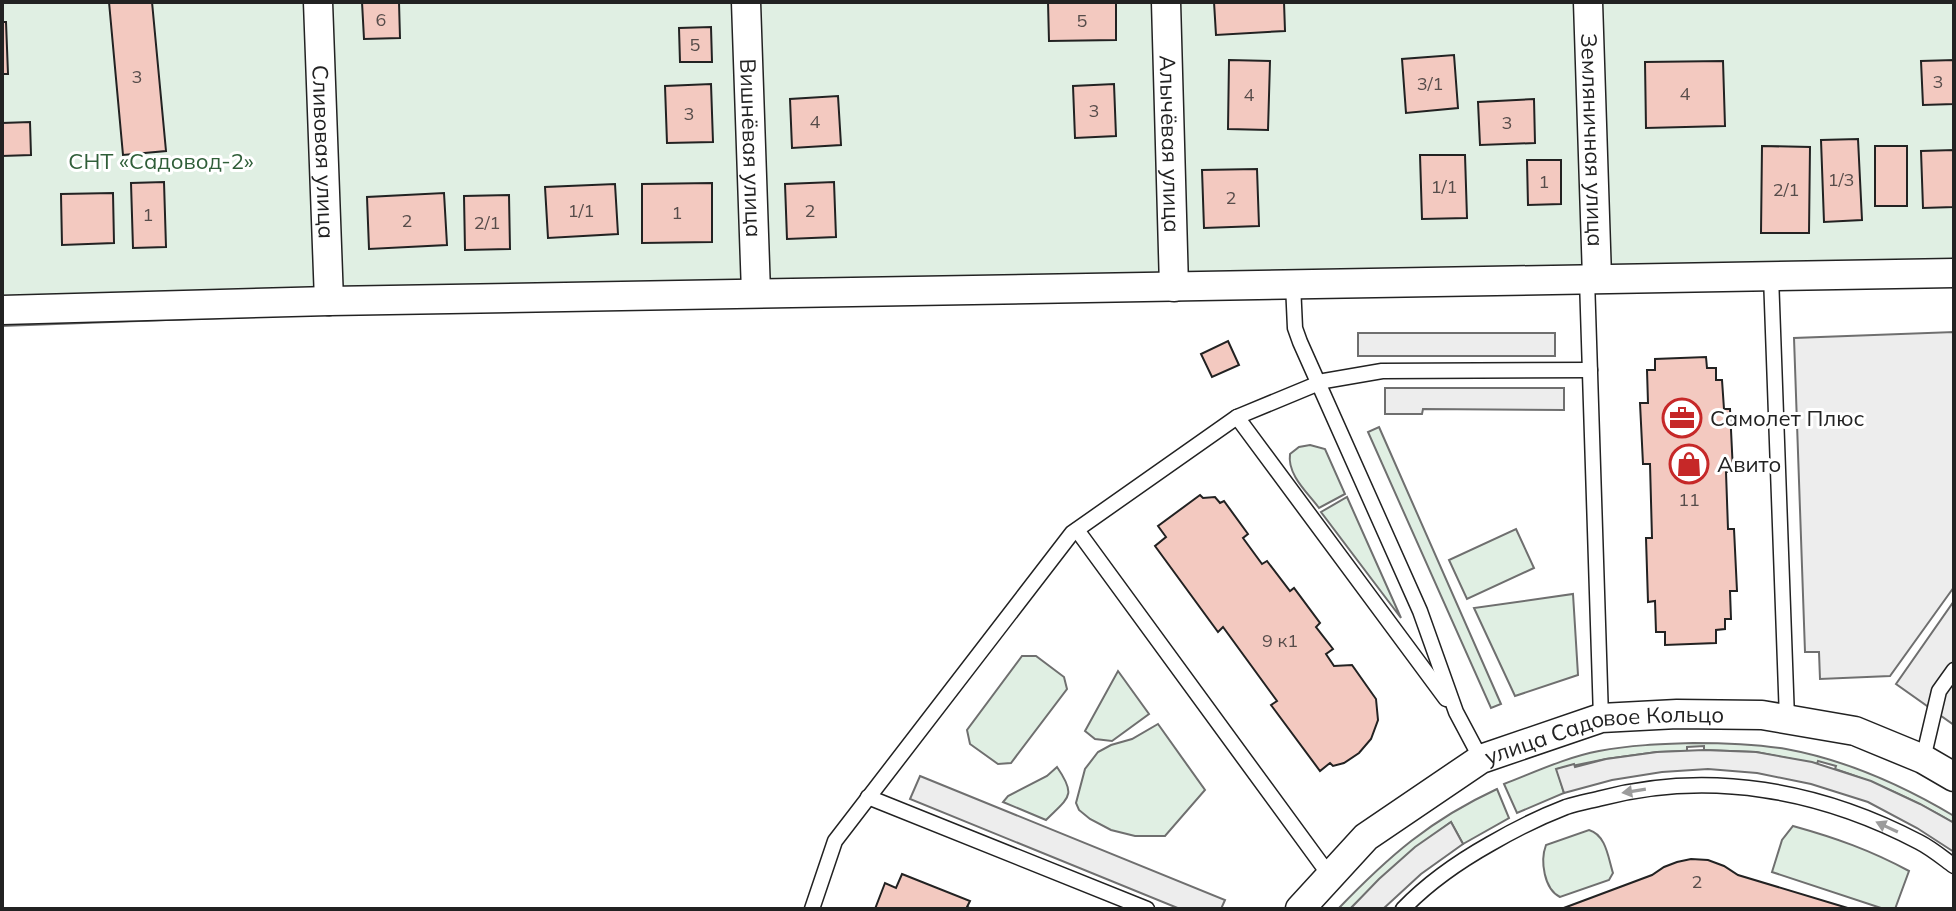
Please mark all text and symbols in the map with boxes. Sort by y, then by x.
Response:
house number: 6 [376,8,386,31]
house number: 5 [1077,9,1088,32]
house number: 5 [690,33,701,56]
street label: Земляничная улица [1575,33,1610,247]
street label: Алычёвая улица [1153,55,1186,233]
street label: Вишнёвая улица [734,58,768,238]
house number: 3 [132,65,142,88]
street label: Сливовая улица [306,65,341,239]
house number: 3 [1933,70,1943,93]
house number: 3/1 [1417,72,1443,95]
house number: 4 [1680,82,1691,105]
house number: 4 [1244,83,1255,106]
house number: 3 [1089,99,1099,122]
house number: 3 [684,102,694,125]
house number: 4 [810,110,821,133]
house number: 3 [1502,111,1512,134]
park label: СНТ «Садовод-2» [68,147,254,175]
house number: 1/3 [1828,168,1854,191]
house number: 1 [1539,170,1549,193]
house number: 1/1 [1431,175,1457,198]
house number: 2/1 [1773,178,1799,201]
house number: 2 [1226,186,1236,209]
house number: 1/1 [568,199,594,222]
house number: 2 [805,199,815,222]
house number: 1 [672,201,682,224]
house number: 1 [143,203,153,226]
house number: 2 [402,209,412,232]
house number: 2/1 [474,211,500,234]
office icon: Самолет Плюс [1661,397,1703,439]
place label: Самолет Плюс [1710,404,1865,432]
shop icon: Авито [1668,443,1710,485]
place label: Авито [1717,450,1781,478]
house number: 11 [1678,488,1700,511]
house number: 9 к1 [1262,629,1298,652]
street label: улица Садовое Кольцо [1481,700,1724,771]
one-way arrow [1621,785,1646,798]
one-way arrow [1875,820,1899,834]
house number: 2 [1692,870,1702,893]

